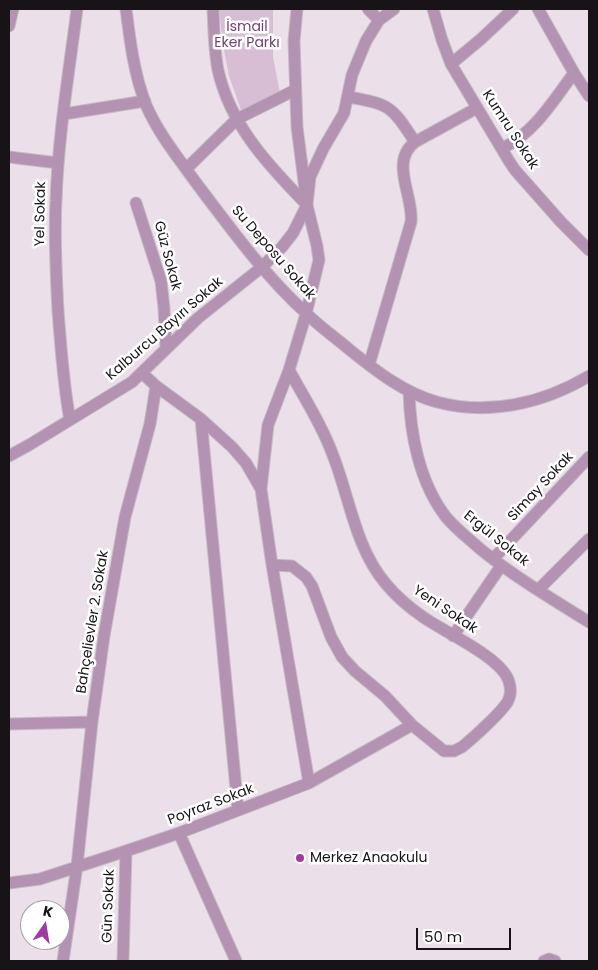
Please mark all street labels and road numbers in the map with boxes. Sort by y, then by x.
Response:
street label: Kumru Sokak [478,87,542,173]
street label: Yel Sokak [32,181,50,247]
street label: Su Deposu Sokak [228,203,318,303]
street label: Güz Sokak [150,220,184,292]
street label: Kalburcu Bayırı Sokak [103,274,227,384]
street label: Simay Sokak [505,449,577,525]
street label: Ergül Sokak [460,508,532,570]
street label: Bahçelievler 2. Sokak [73,549,113,695]
street label: Yeni Sokak [410,582,480,638]
street label: Poyraz Sokak [166,781,256,829]
street label: Gün Sokak [99,869,119,943]

